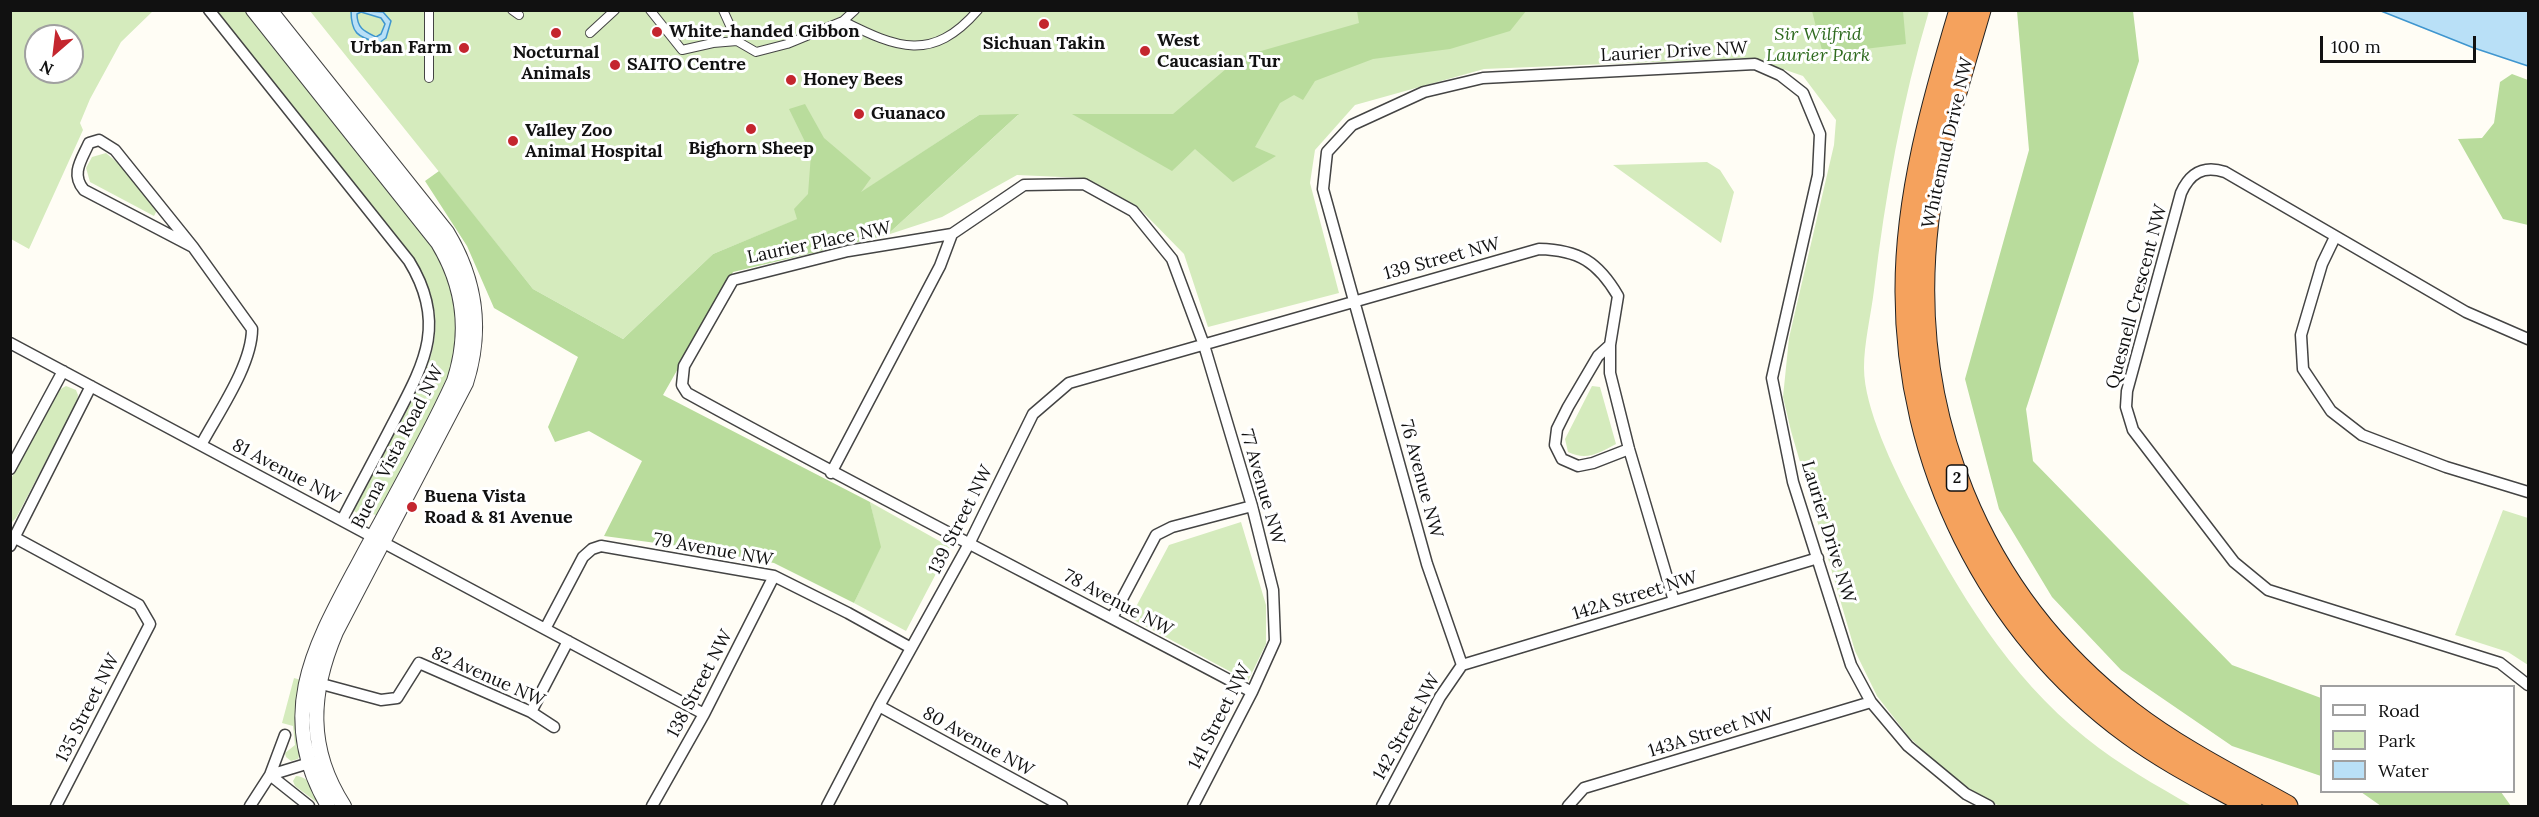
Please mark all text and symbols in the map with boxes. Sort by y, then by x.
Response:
marker: Sichuan Takin [1037,17,1051,31]
place label: White-handed Gibbon [669,21,860,43]
north arrow [24,24,84,84]
park label: Sir Wilfrid Laurier Park [1766,24,1870,66]
scale bar [2323,24,2479,62]
marker: White-handed Gibbon [650,25,664,39]
marker: Nocturnal Animals [549,26,563,40]
place label: West Caucasian Tur [1157,30,1280,72]
place label: Sichuan Takin [983,33,1105,55]
text: 100 m [2331,35,2381,58]
place label: Urban Farm [350,37,452,59]
street label: Laurier Drive NW [1600,37,1748,67]
marker: Urban Farm [457,41,471,55]
place label: Nocturnal Animals [513,42,599,84]
marker: West Caucasian Tur [1138,44,1152,58]
place label: SAITO Centre [627,54,746,76]
street label: Whitemud Drive NW [1918,55,1978,231]
text: N [36,56,57,80]
marker: SAITO Centre [608,58,622,72]
place label: Honey Bees [803,69,903,91]
marker: Honey Bees [784,73,798,87]
place label: Guanaco [871,103,946,125]
marker: Guanaco [852,107,866,121]
place label: Valley Zoo Animal Hospital [525,120,663,162]
marker: Bighorn Sheep [744,122,758,136]
marker: Valley Zoo Animal Hospital [506,134,520,148]
place label: Bighorn Sheep [688,138,814,160]
street label: Quesnell Crescent NW [2102,202,2172,392]
street label: Laurier Place NW [745,217,893,269]
street label: 139 Street NW [1382,233,1502,285]
street label: Buena Vista Road NW [347,362,449,532]
street label: 76 Avenue NW [1395,418,1447,540]
street label: 77 Avenue NW [1235,427,1289,547]
street label: 81 Avenue NW [228,435,344,509]
street label: Laurier Drive NW [1796,458,1860,606]
street label: 139 Street NW [924,462,998,578]
road number: 2 [1946,465,1968,491]
place label: Buena Vista Road & 81 Avenue [424,486,573,528]
marker: Buena Vista Road & 81 Avenue [405,500,419,514]
street label: 79 Avenue NW [652,529,774,571]
street label: 78 Avenue NW [1060,565,1176,641]
street label: 142A Street NW [1570,567,1700,625]
street label: 138 Street NW [663,626,737,742]
street label: 82 Avenue NW [428,642,548,712]
street label: 135 Street NW [51,650,125,766]
street label: 141 Street NW [1184,661,1256,773]
street label: 142 Street NW [1369,670,1445,784]
legend [2320,685,2515,793]
text: Road [2378,699,2420,722]
street label: 80 Avenue NW [919,703,1037,781]
street label: 143A Street NW [1646,704,1776,762]
text: Park [2378,729,2415,752]
text: Water [2378,759,2429,782]

